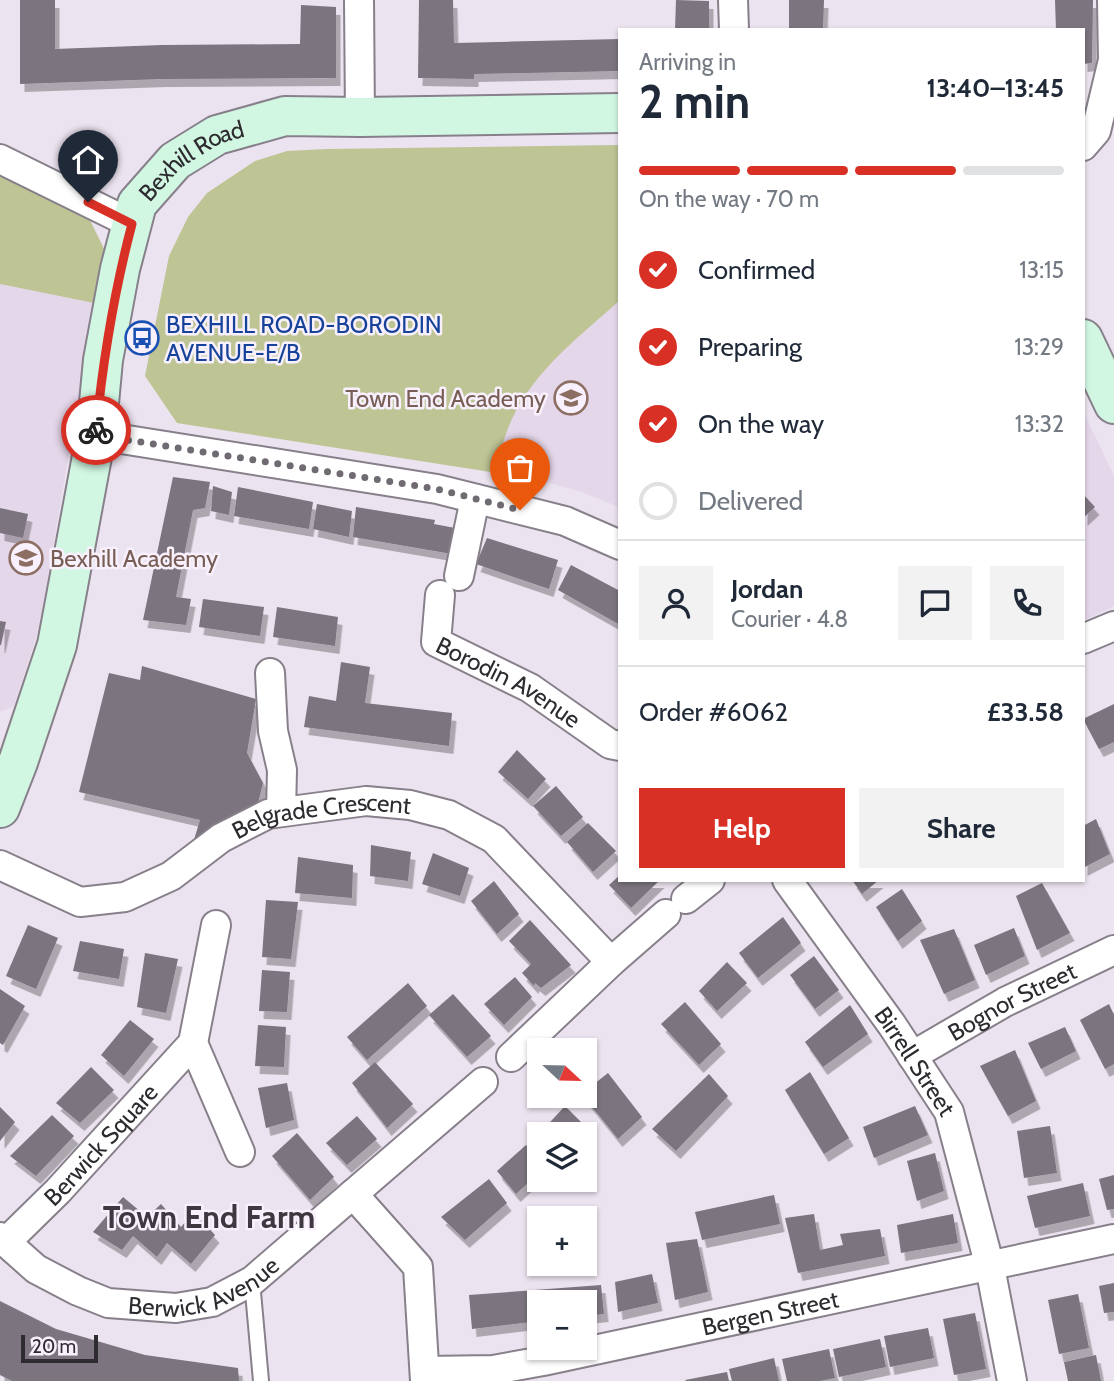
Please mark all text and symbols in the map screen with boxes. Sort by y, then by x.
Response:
text: Arriving in [639,48,736,76]
text: 13:40–13:45 [927,72,1064,104]
text: 2 min [639,74,750,130]
street label: Bexhill Road [132,114,247,207]
pin [58,130,118,202]
icon: home [69,141,107,179]
text: On the way · 70 m [639,185,819,213]
icon: check [639,251,677,289]
text: Confirmed [698,254,815,286]
text: 13:15 [1019,256,1064,284]
place label: BEXHILL ROAD-BORODIN AVENUE-E/B [166,310,442,367]
bus stop icon: BEXHILL ROAD-BORODIN AVENUE-E/B [123,319,161,357]
icon: check [639,328,677,366]
text: Preparing [698,331,802,363]
text: 13:29 [1014,333,1064,361]
school or university icon: Town End Academy [552,379,590,417]
place label: Town End Academy [345,384,546,413]
courier [61,395,131,465]
icon: check [639,405,677,443]
text: On the way [698,408,824,440]
text: 13:32 [1015,410,1064,438]
icon: bike [77,411,115,449]
pin [490,438,550,510]
icon: bag [501,449,539,487]
text: Delivered [698,485,803,517]
school or university icon: Bexhill Academy [7,539,45,577]
place label: Bexhill Academy [50,544,218,573]
button: person [639,566,713,640]
button: chat [898,566,972,640]
button: phone [990,566,1064,640]
text: Jordan [731,573,803,605]
text: Courier · 4.8 [731,605,848,633]
street label: Borodin Avenue [432,630,587,734]
text: Order #6062 [639,696,788,728]
text: £33.58 [987,696,1064,728]
street label: Belgrade Crescent [227,787,412,845]
button: Help [639,788,845,868]
button: Share [859,788,1064,868]
street label: Bognor Street [942,956,1081,1047]
street label: Birrell Street [869,1001,962,1121]
north arrow [527,1038,597,1108]
map controls [527,1038,597,1360]
street label: Berwick Square [38,1077,163,1211]
button: layers [527,1122,597,1192]
district label: Town End Farm [103,1197,315,1236]
button: + [527,1206,597,1276]
street label: Berwick Avenue [127,1250,284,1323]
street label: Bergen Street [699,1284,841,1341]
button: − [527,1290,597,1360]
scale bar [21,1332,98,1364]
text: 20 m [32,1335,76,1358]

